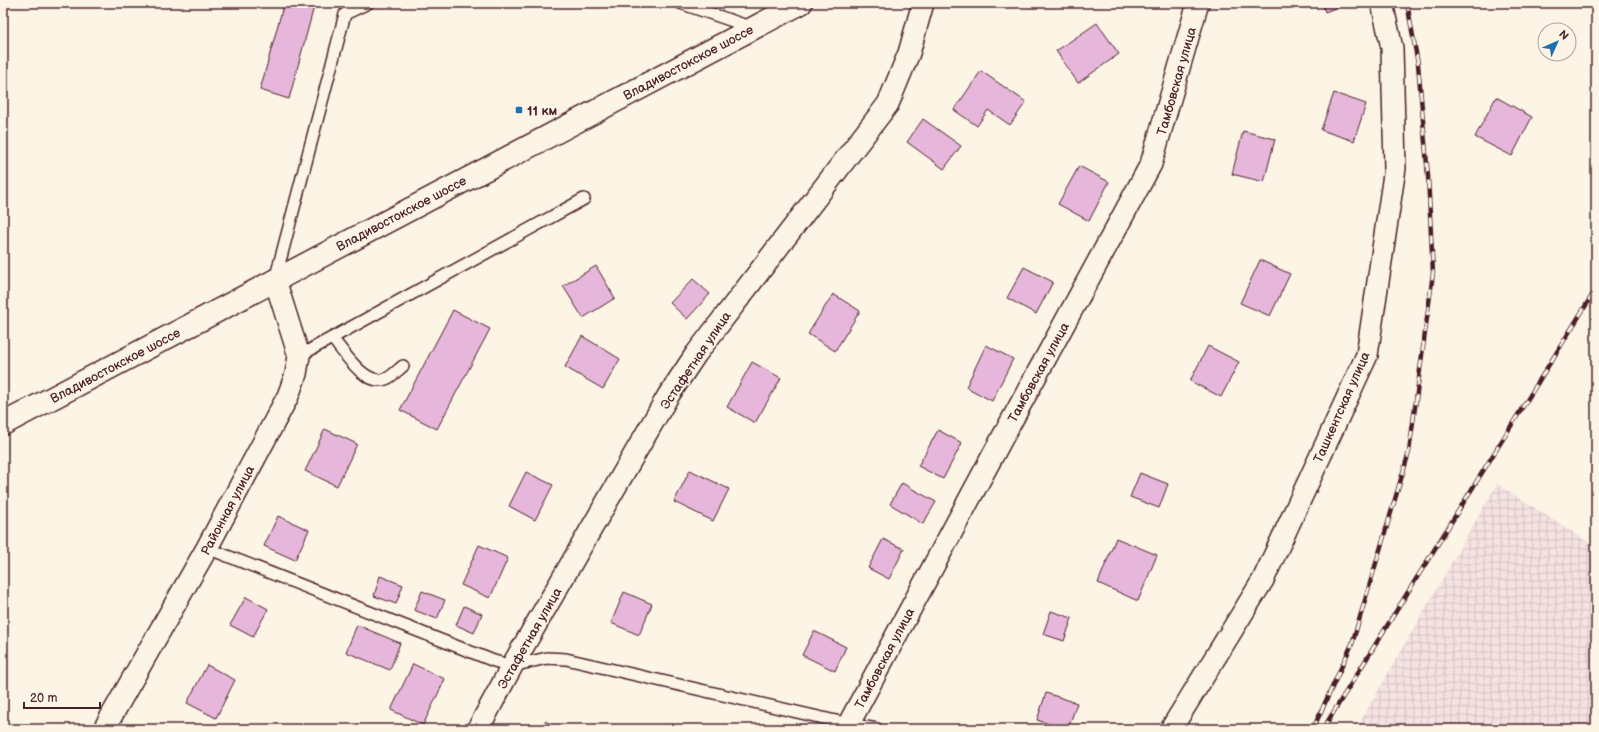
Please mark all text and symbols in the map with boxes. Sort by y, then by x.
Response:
street label: Владивостокское шоссе [621,22,756,104]
north arrow [1537,22,1577,62]
street label: Тамбовская улица [1154,25,1200,137]
text: N [1556,28,1571,43]
place label: 11 км [527,103,557,119]
marker: 11 км [514,105,524,115]
street label: Владивостокское шоссе [334,173,469,255]
street label: Эстафетная улица [657,308,735,413]
street label: Тамбовская улица [1005,319,1073,425]
street label: Владивостокское шоссе [48,325,183,407]
street label: Ташкентская улица [1310,349,1374,465]
street label: Районная улица [198,463,258,558]
street label: Эстафетная улица [494,585,566,692]
street label: Тамбовская улица [852,605,918,712]
scale bar [24,684,100,710]
text: 20 m [30,691,57,706]

